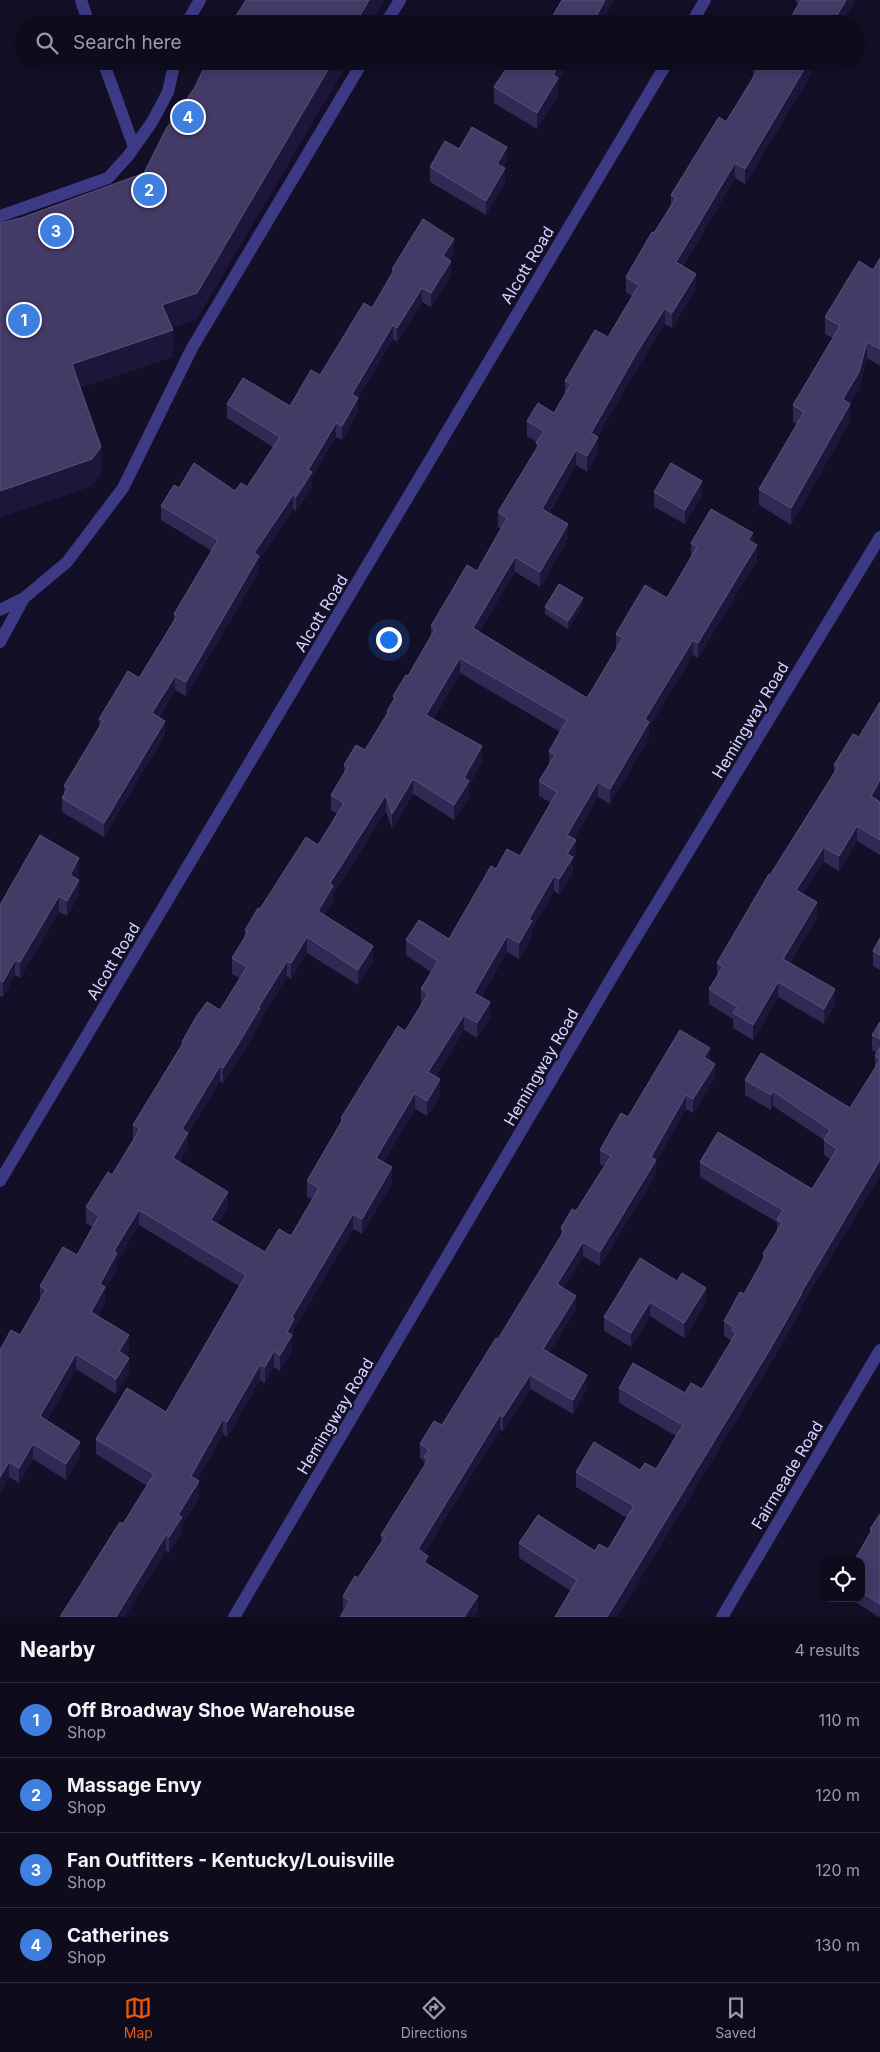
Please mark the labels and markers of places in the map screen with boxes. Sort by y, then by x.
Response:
pin: 4 [172,98,204,136]
pin: 2 [133,171,165,209]
pin: 3 [40,212,72,250]
pin: 1 [8,301,40,339]

